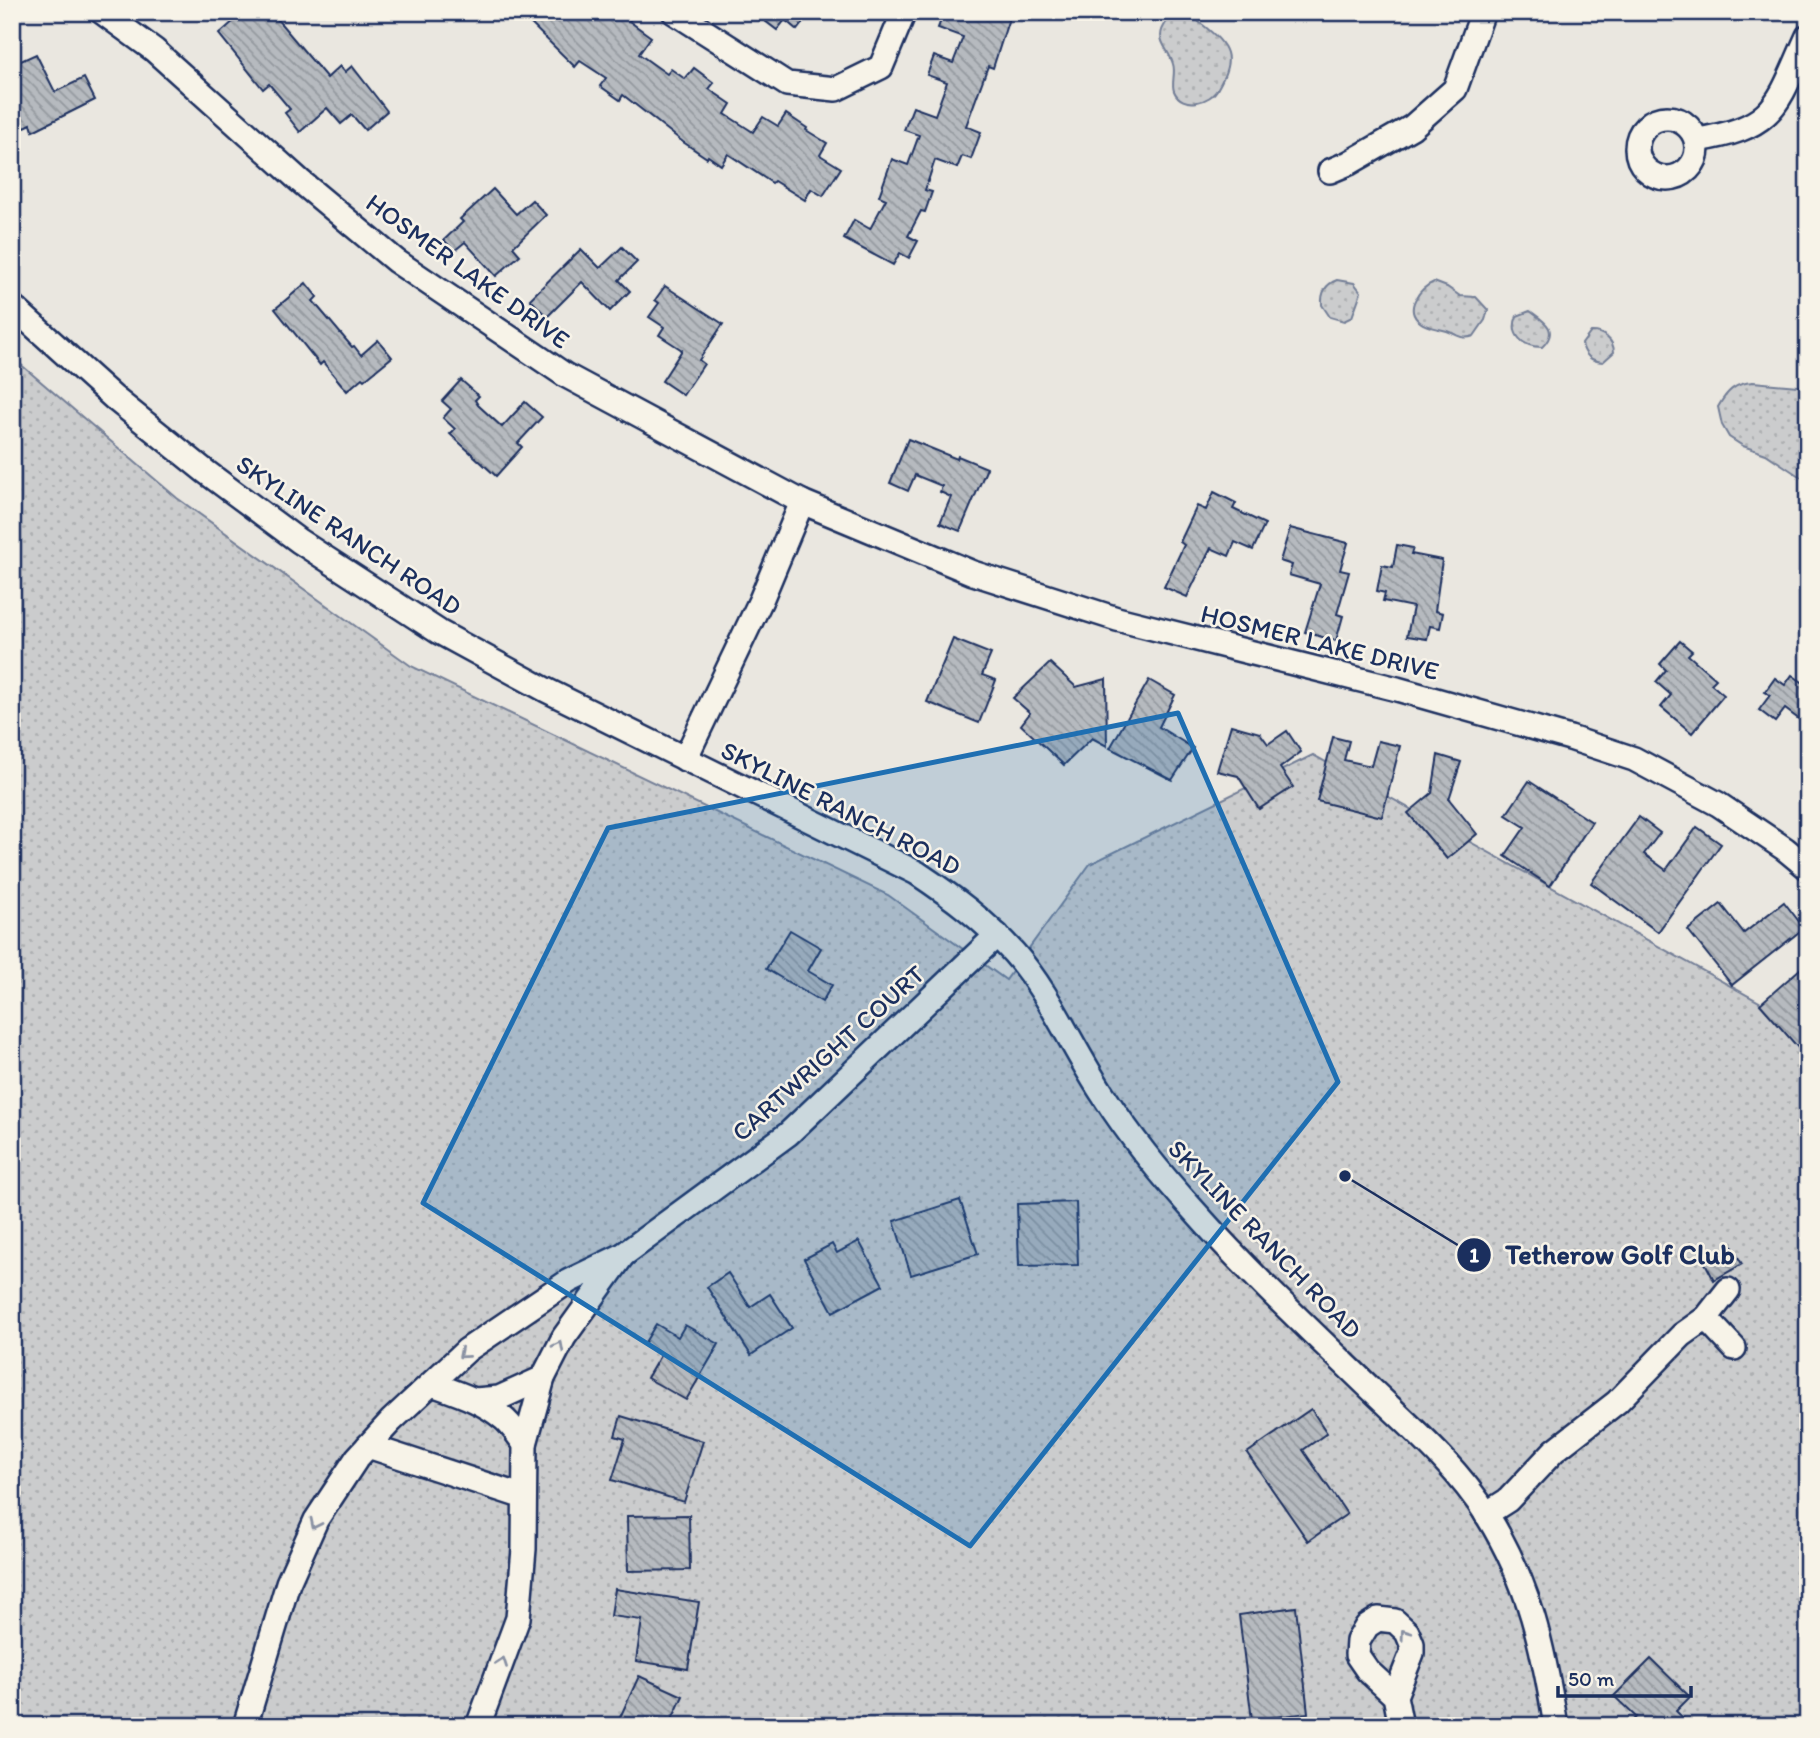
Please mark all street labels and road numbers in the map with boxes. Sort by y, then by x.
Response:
street label: HOSMER LAKE DRIVE [360,186,576,356]
street label: SKYLINE RANCH ROAD [230,448,468,622]
street label: HOSMER LAKE DRIVE [1198,597,1442,687]
street label: SKYLINE RANCH ROAD [716,734,966,882]
street label: CARTWRIGHT COURT [725,958,931,1148]
street label: SKYLINE RANCH ROAD [1161,1133,1369,1345]

